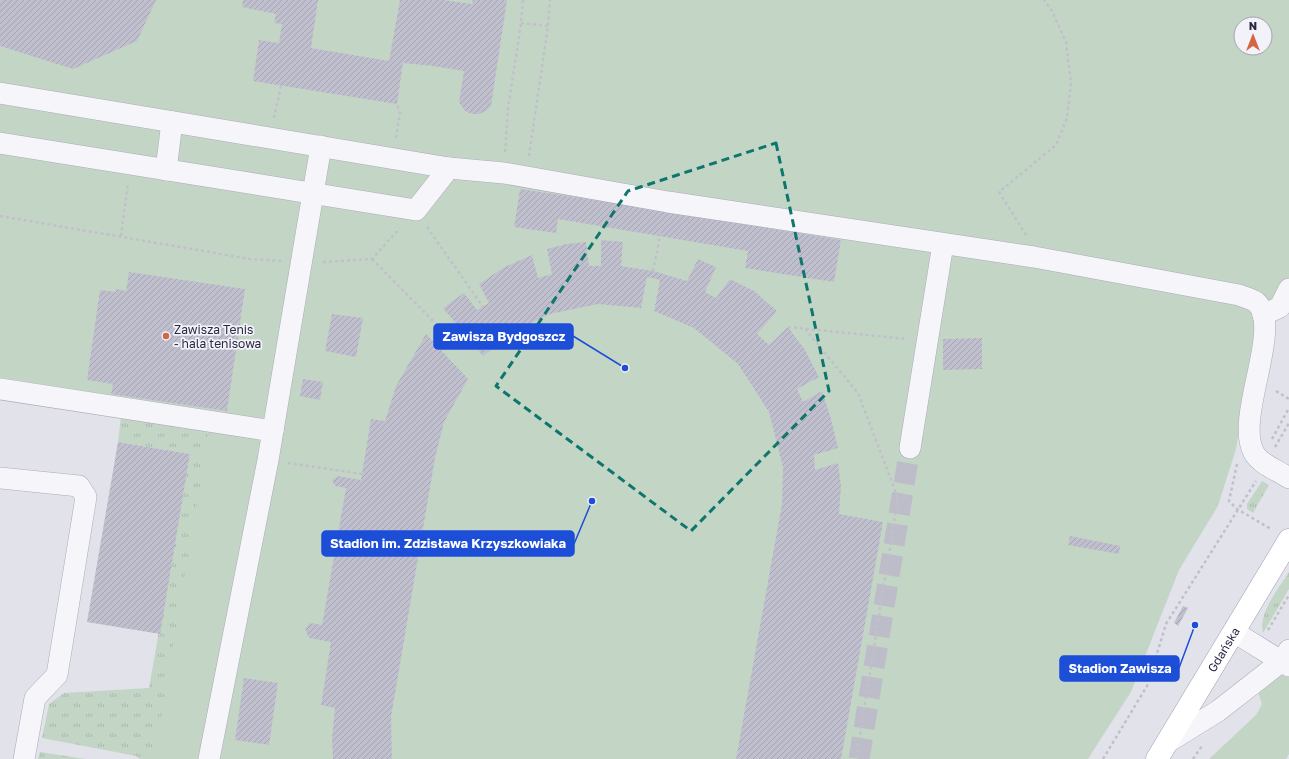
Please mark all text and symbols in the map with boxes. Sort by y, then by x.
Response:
north arrow [1233,16,1273,56]
text: N [1249,19,1257,32]
place label: Zawisza Tenis - hala tenisowa [174,322,261,351]
callout: Zawisza Bydgoszcz [434,324,573,349]
text: Zawisza Bydgoszcz [443,328,566,344]
marker: Zawisza Tenis - hala tenisowa [161,331,171,341]
callout: Stadion im. Zdzisława Krzyszkowiaka [322,531,574,556]
text: Stadion im. Zdzisława Krzyszkowiaka [330,535,566,551]
street label: Gdańska [1204,624,1242,675]
callout: Stadion Zawisza [1060,656,1179,681]
text: Stadion Zawisza [1068,660,1172,676]

